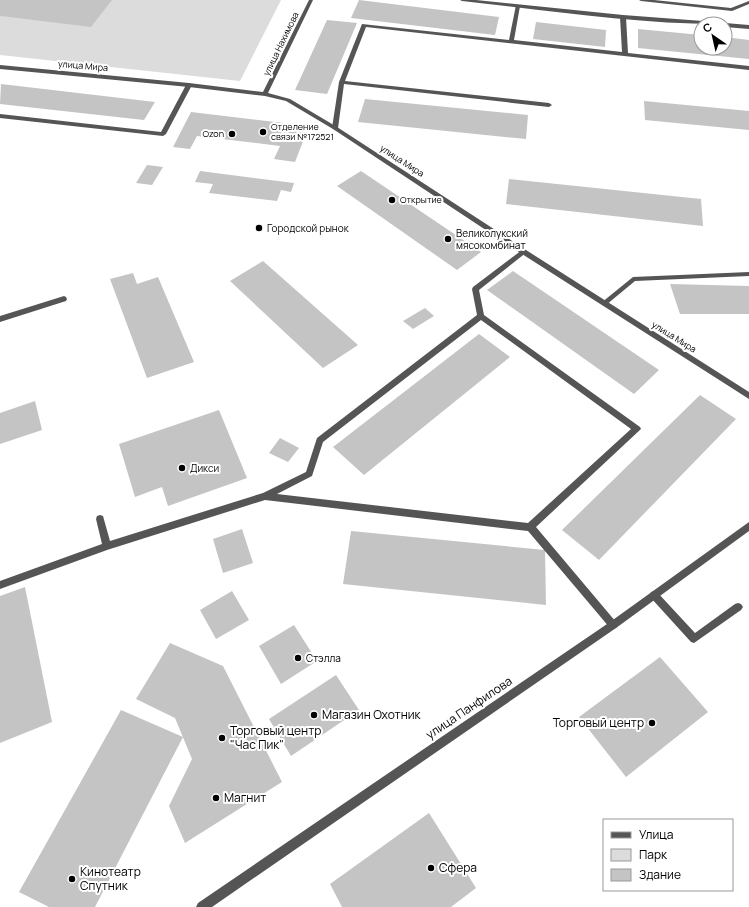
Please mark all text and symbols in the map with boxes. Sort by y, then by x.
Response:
street label: улица Нахимова [259,10,302,78]
north arrow [693,16,733,56]
text: С [700,19,715,36]
street label: улица Мира [57,57,109,74]
place label: Отделение связи №172521 [271,120,334,143]
place label: Ozon [202,127,224,140]
marker: Отделение связи №172521 [258,127,268,137]
marker: Ozon [227,129,237,139]
street label: улица Мира [378,141,427,180]
place label: Открытие [400,193,442,206]
marker: Открытие [387,195,397,205]
place label: Городской рынок [267,221,350,235]
marker: Городской рынок [254,223,264,233]
place label: Великолукский мясокомбинат [456,226,528,252]
marker: Великолукский мясокомбинат [443,234,453,244]
street label: улица Мира [650,318,699,355]
place label: Дикси [190,461,219,475]
marker: Дикси [177,463,187,473]
place label: Стэлла [306,651,341,665]
marker: Стэлла [293,653,303,663]
street label: улица Панфилова [422,672,515,743]
place label: Магазин Охотник [322,706,422,723]
marker: Магазин Охотник [309,710,319,720]
place label: Торговый центр [553,714,644,731]
marker: Торговый центр [647,718,657,728]
place label: Торговый центр "Час Пик" [230,722,321,753]
marker: Торговый центр "Час Пик" [217,733,227,743]
place label: Магнит [224,789,266,806]
marker: Магнит [211,793,221,803]
legend [603,819,733,891]
text: Улица [639,826,673,843]
text: Парк [639,846,668,863]
place label: Сфера [439,859,477,876]
place label: Кинотеатр Спутник [80,863,141,894]
marker: Сфера [426,863,436,873]
text: Здание [639,866,681,883]
marker: Кинотеатр Спутник [67,874,77,884]

